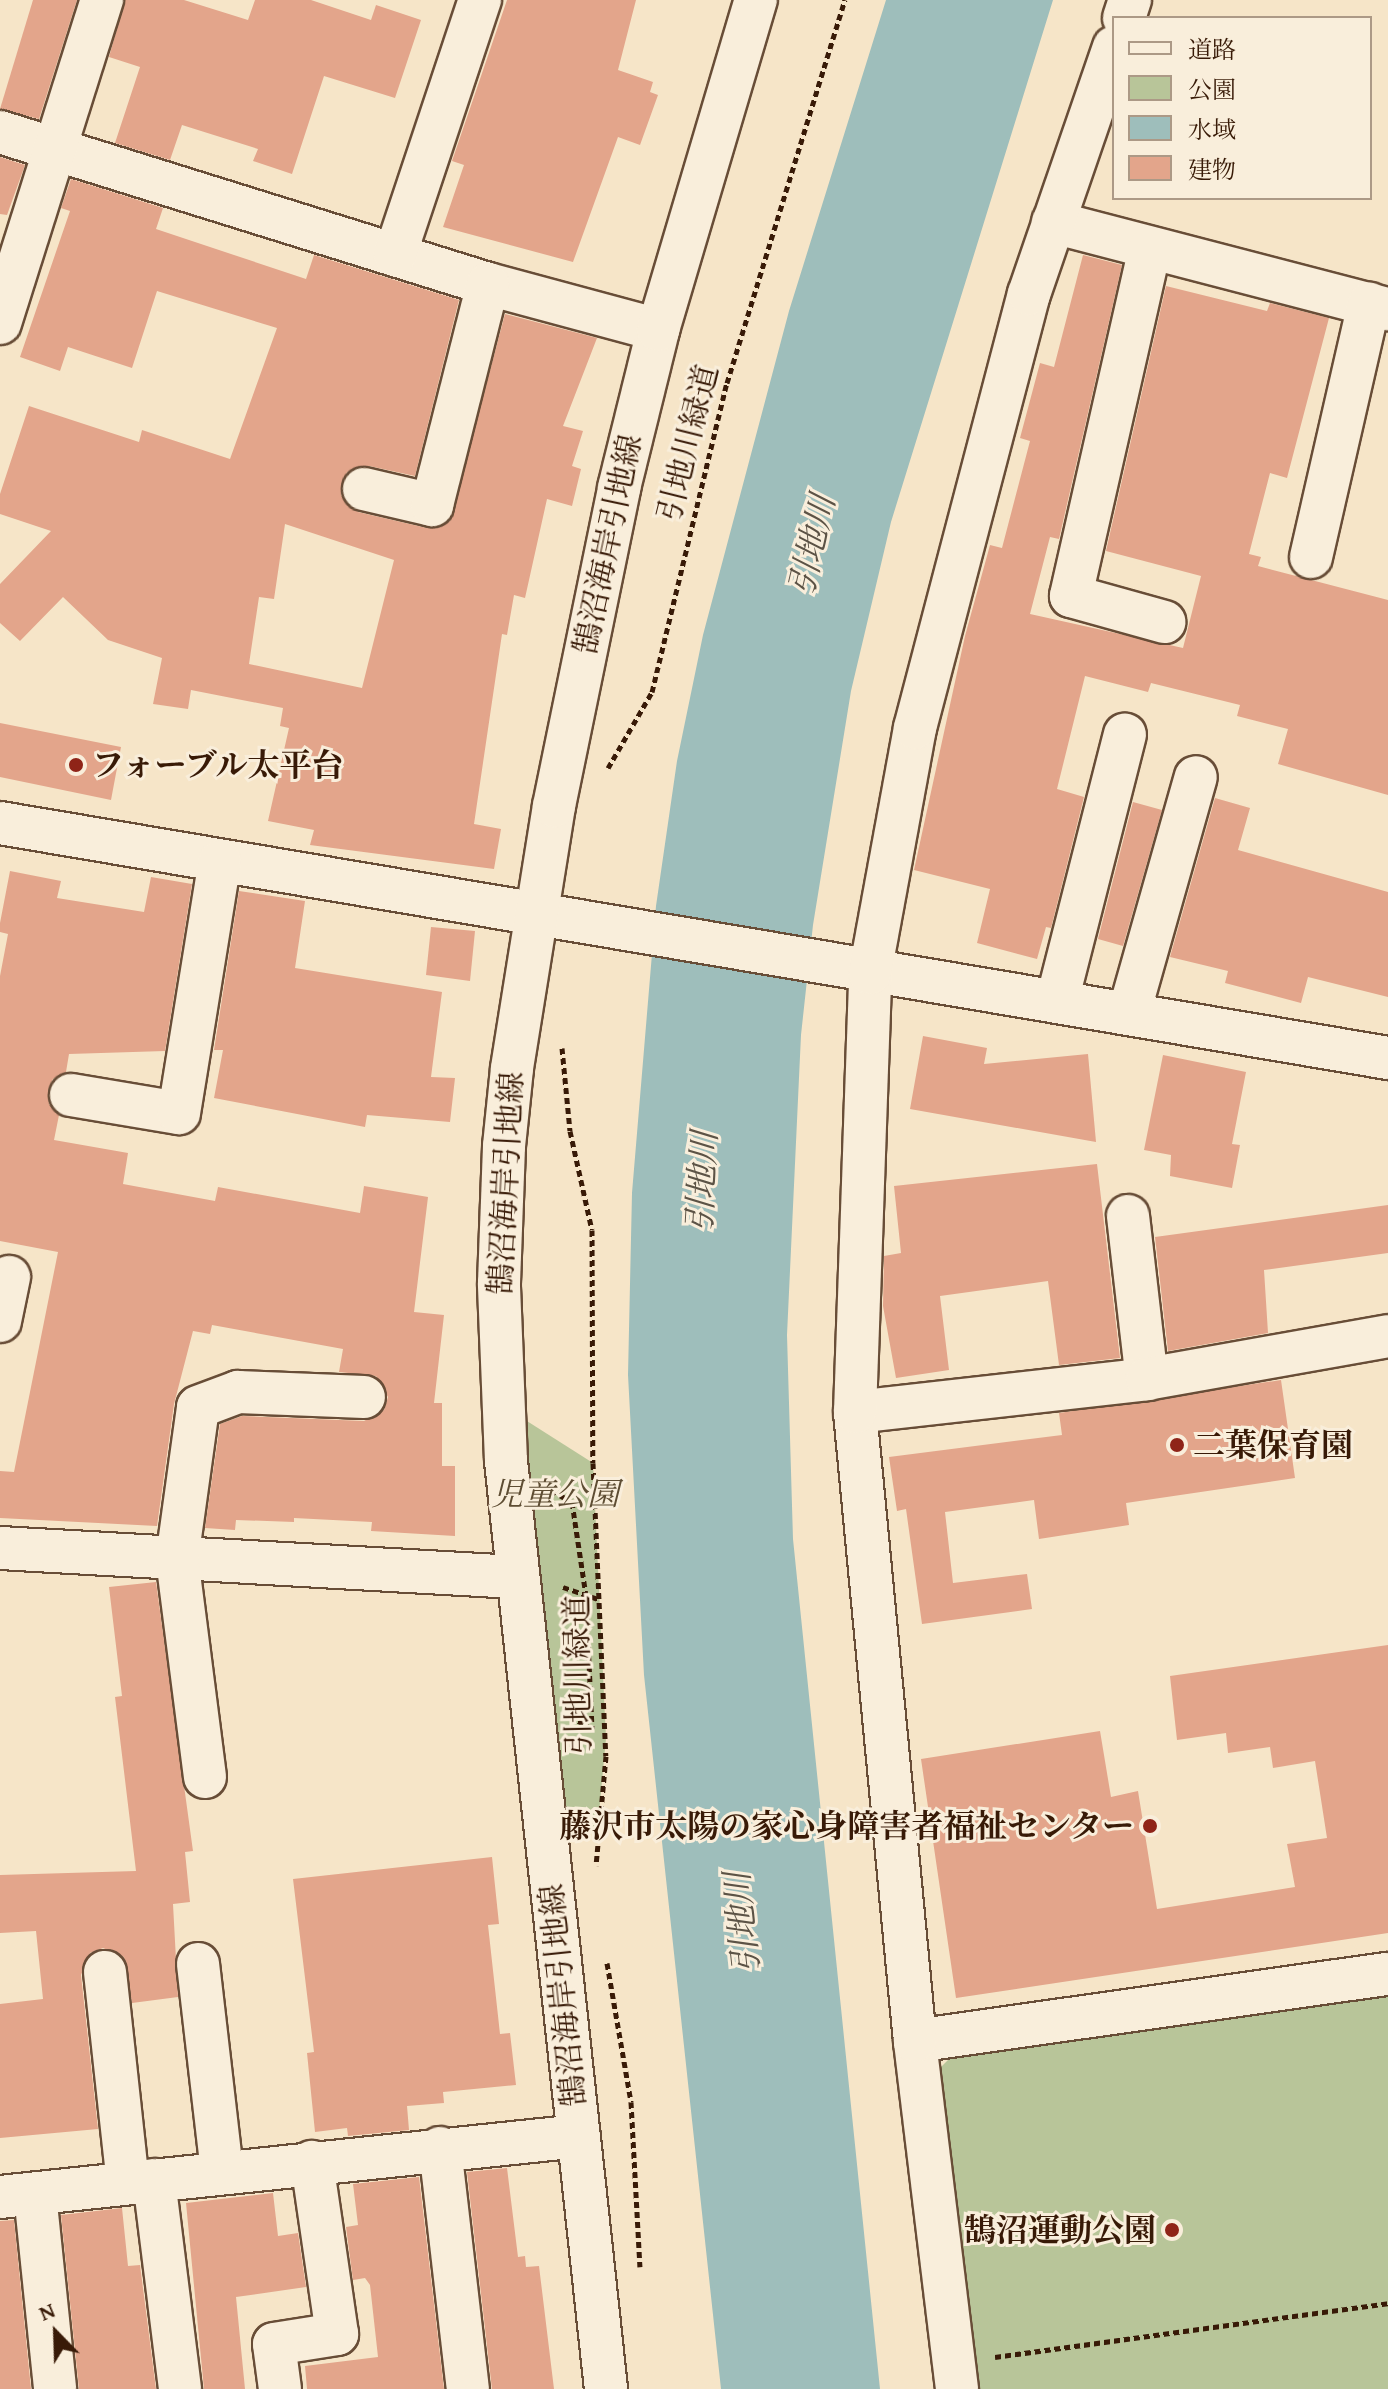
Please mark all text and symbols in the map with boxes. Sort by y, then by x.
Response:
legend [1112,16,1372,200]
text: 道路 [1188,32,1236,67]
text: 公園 [1188,72,1236,107]
text: 水域 [1188,112,1236,147]
text: 建物 [1188,152,1236,187]
street label: 引地川緑道 [650,361,726,525]
street label: 鵠沼海岸引地線 [566,430,650,658]
water label: 引地川 [780,491,842,599]
place label: フォーブル太平台 [92,746,348,784]
marker: フォーブル太平台 [67,756,85,774]
street label: 鵠沼海岸引地線 [481,1070,531,1296]
water label: 引地川 [678,1130,724,1234]
place label: 二葉保育園 [1193,1426,1353,1464]
marker: 二葉保育園 [1168,1436,1186,1454]
park label: 児童公園 [491,1475,619,1513]
street label: 引地川緑道 [557,1595,599,1755]
place label: 藤沢市太陽の家心身障害者福祉センター [558,1807,1134,1845]
marker: 藤沢市太陽の家心身障害者福祉センター [1141,1817,1159,1835]
water label: 引地川 [715,1870,767,1976]
street label: 鵠沼海岸引地線 [532,1882,594,2108]
place label: 鵠沼運動公園 [964,2211,1156,2249]
marker: 鵠沼運動公園 [1163,2221,1181,2239]
north arrow [16,2293,96,2373]
text: N [34,2293,60,2329]

